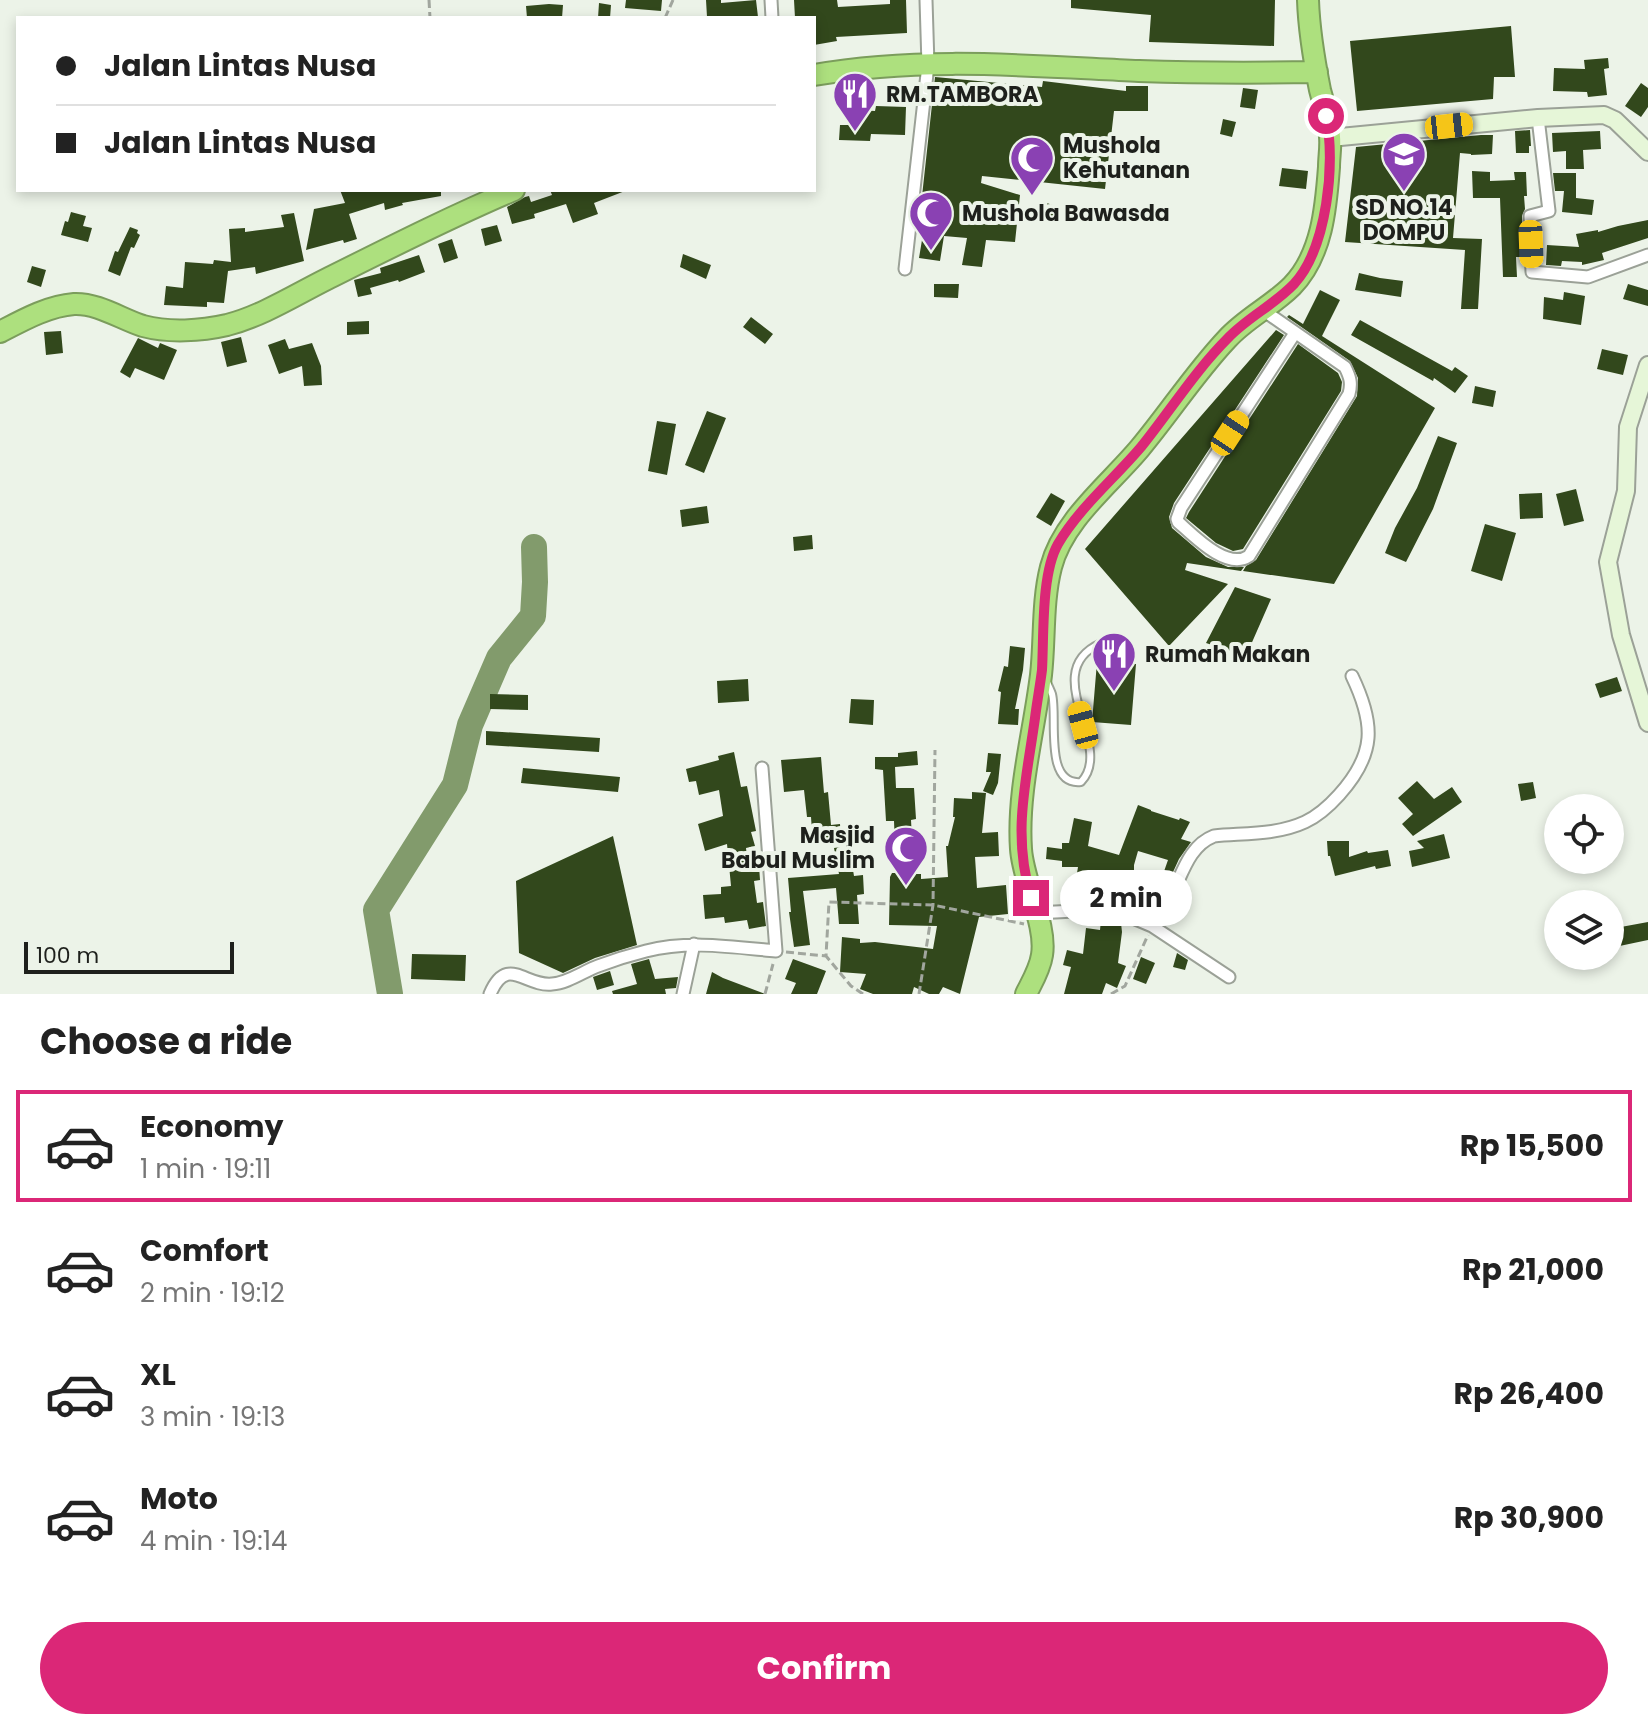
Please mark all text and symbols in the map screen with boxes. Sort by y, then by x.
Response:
text: Jalan Lintas Nusa [104,44,376,87]
restaurant icon: RM.TAMBORA [831,70,879,133]
place label: RM.TAMBORA [886,79,1039,110]
route start [1308,98,1344,134]
car [1424,112,1474,140]
text: Jalan Lintas Nusa [104,121,376,164]
place label: Mushola Kehutanan [1063,130,1190,186]
school or university icon: SD NO.14 DOMPU [1380,130,1428,193]
mosque icon: Mushola Kehutanan [1008,134,1056,197]
mosque icon: Mushola Bawasda [907,189,955,252]
place label: SD NO.14 DOMPU [1355,192,1453,248]
place label: Mushola Bawasda [962,198,1170,229]
car [1518,220,1544,268]
car [1207,406,1253,460]
restaurant icon: Rumah Makan [1090,630,1138,693]
place label: Rumah Makan [1145,639,1310,670]
car [1065,699,1101,751]
map controls [1544,794,1624,970]
button: locate [1544,794,1624,874]
place label: Masjid Babul Muslim [721,820,875,876]
mosque icon: Masjid Babul Muslim [882,824,930,887]
callout: 2 min [1059,870,1191,926]
route end [1013,880,1049,916]
text: 2 min [1089,880,1163,916]
button: layers [1544,890,1624,970]
scale bar [24,938,234,974]
text: 100 m [36,940,99,971]
text: Choose a ride [40,1016,292,1067]
text: Economy [140,1105,284,1148]
icon: car [44,1110,116,1182]
text: Rp 15,500 [1460,1124,1604,1167]
text: 1 min · 19:11 [140,1151,271,1187]
text: Comfort [140,1229,269,1272]
icon: car [44,1234,116,1306]
text: Rp 21,000 [1462,1248,1604,1291]
text: 2 min · 19:12 [140,1275,285,1311]
text: XL [140,1353,176,1396]
icon: car [44,1358,116,1430]
text: Rp 26,400 [1453,1372,1604,1415]
text: 3 min · 19:13 [140,1399,285,1435]
text: Moto [140,1477,218,1520]
icon: car [44,1482,116,1554]
text: Rp 30,900 [1454,1496,1604,1539]
text: 4 min · 19:14 [140,1523,287,1559]
button: Confirm [40,1622,1608,1714]

